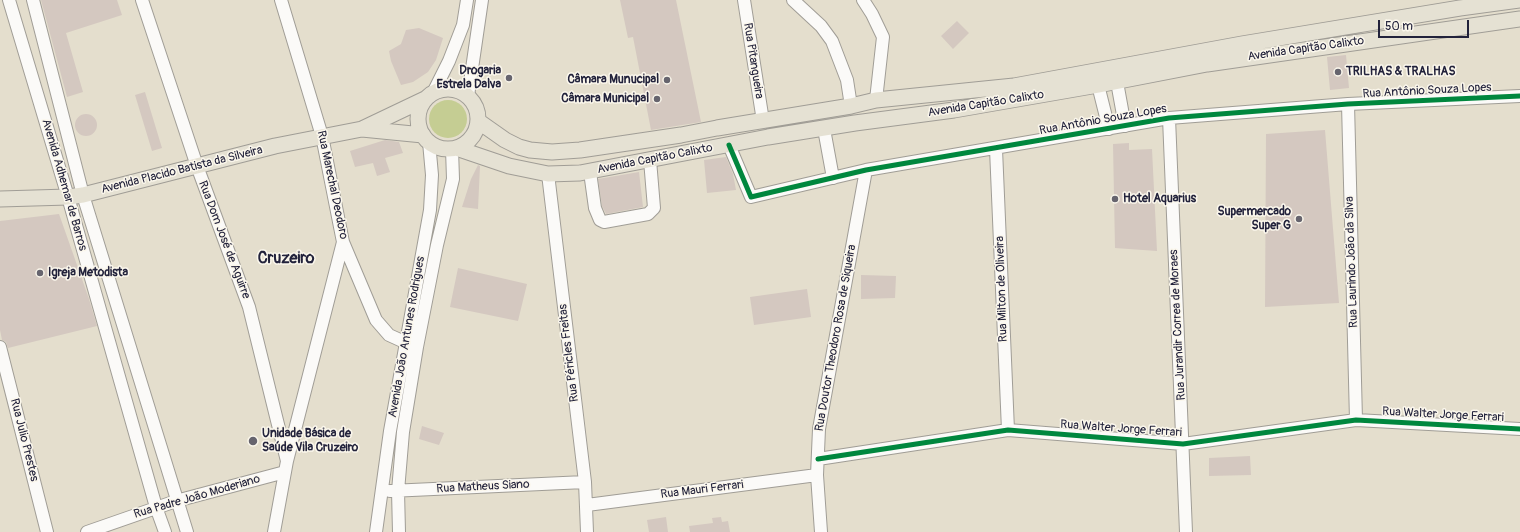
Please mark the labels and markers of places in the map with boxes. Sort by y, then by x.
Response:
place label: Drogaria Estrela Dalva [437,64,501,92]
place label: TRILHAS & TRALHAS [1346,65,1455,79]
marker: TRILHAS & TRALHAS [1333,67,1343,77]
marker: Drogaria Estrela Dalva [504,73,514,83]
place label: Câmara Munucipal [567,73,659,87]
marker: Câmara Munucipal [662,75,672,85]
place label: Câmara Municipal [561,92,649,106]
marker: Câmara Municipal [652,94,662,104]
place label: Hotel Aquarius [1123,192,1196,206]
marker: Hotel Aquarius [1110,194,1120,204]
place label: Supermercado Super G [1217,205,1291,233]
marker: Supermercado Super G [1294,214,1304,224]
place label: Igreja Metodista [48,266,128,280]
marker: Igreja Metodista [35,268,45,278]
place label: Unidade Básica de Saúde Vila Cruzeiro [262,427,358,455]
marker: Unidade Básica de Saúde Vila Cruzeiro [247,435,259,447]

